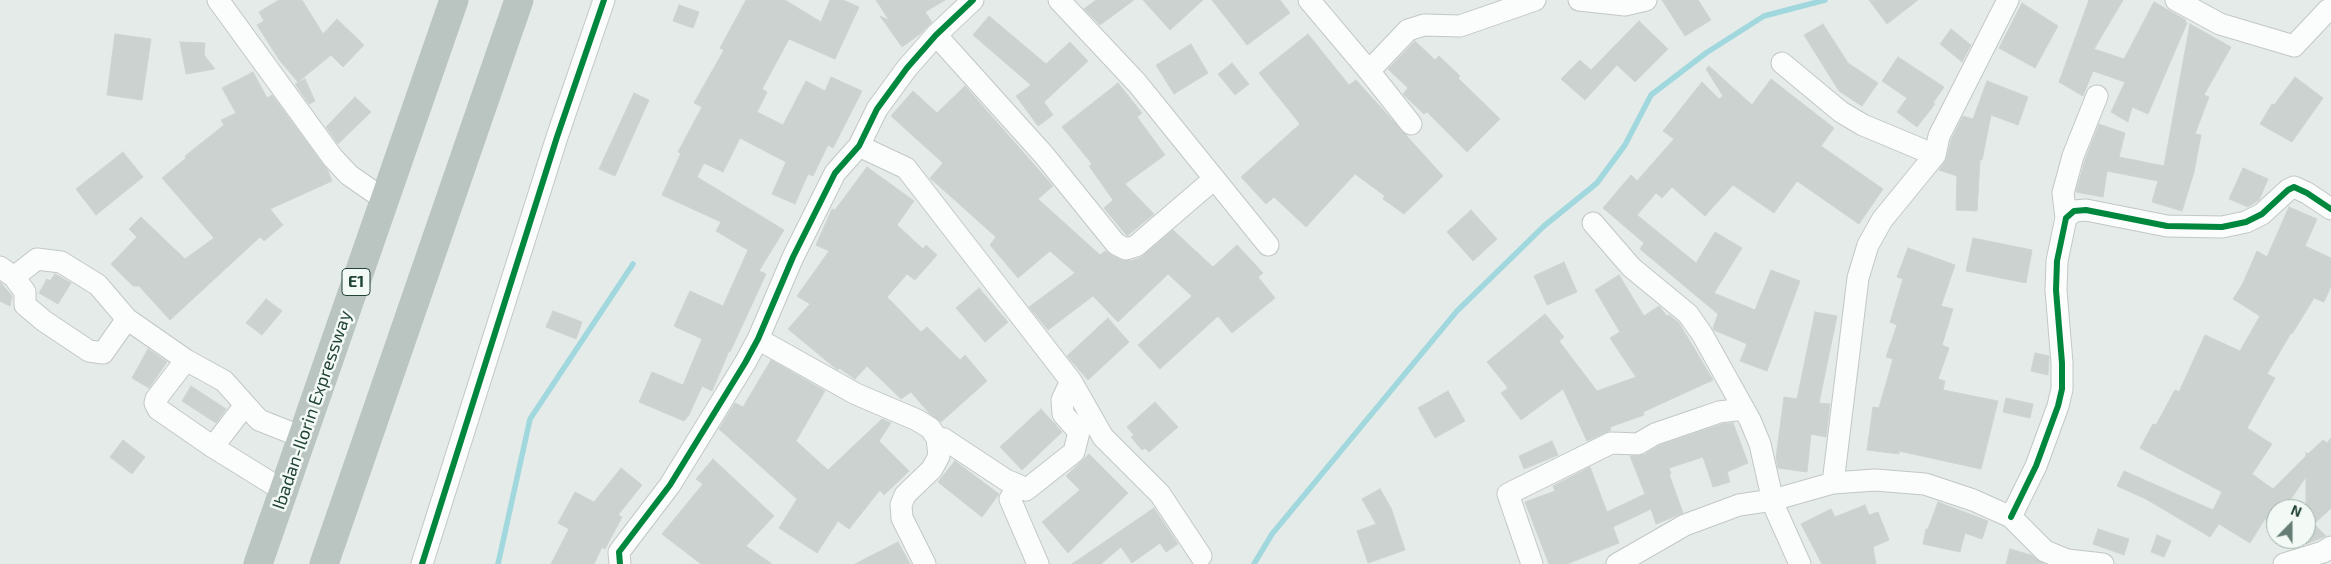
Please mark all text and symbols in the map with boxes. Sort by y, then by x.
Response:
road number: E1 [342,268,370,296]
street label: Ibadan-Ilorin Expressway [268,308,356,512]
north arrow [2266,499,2316,549]
text: N [2289,501,2304,520]

